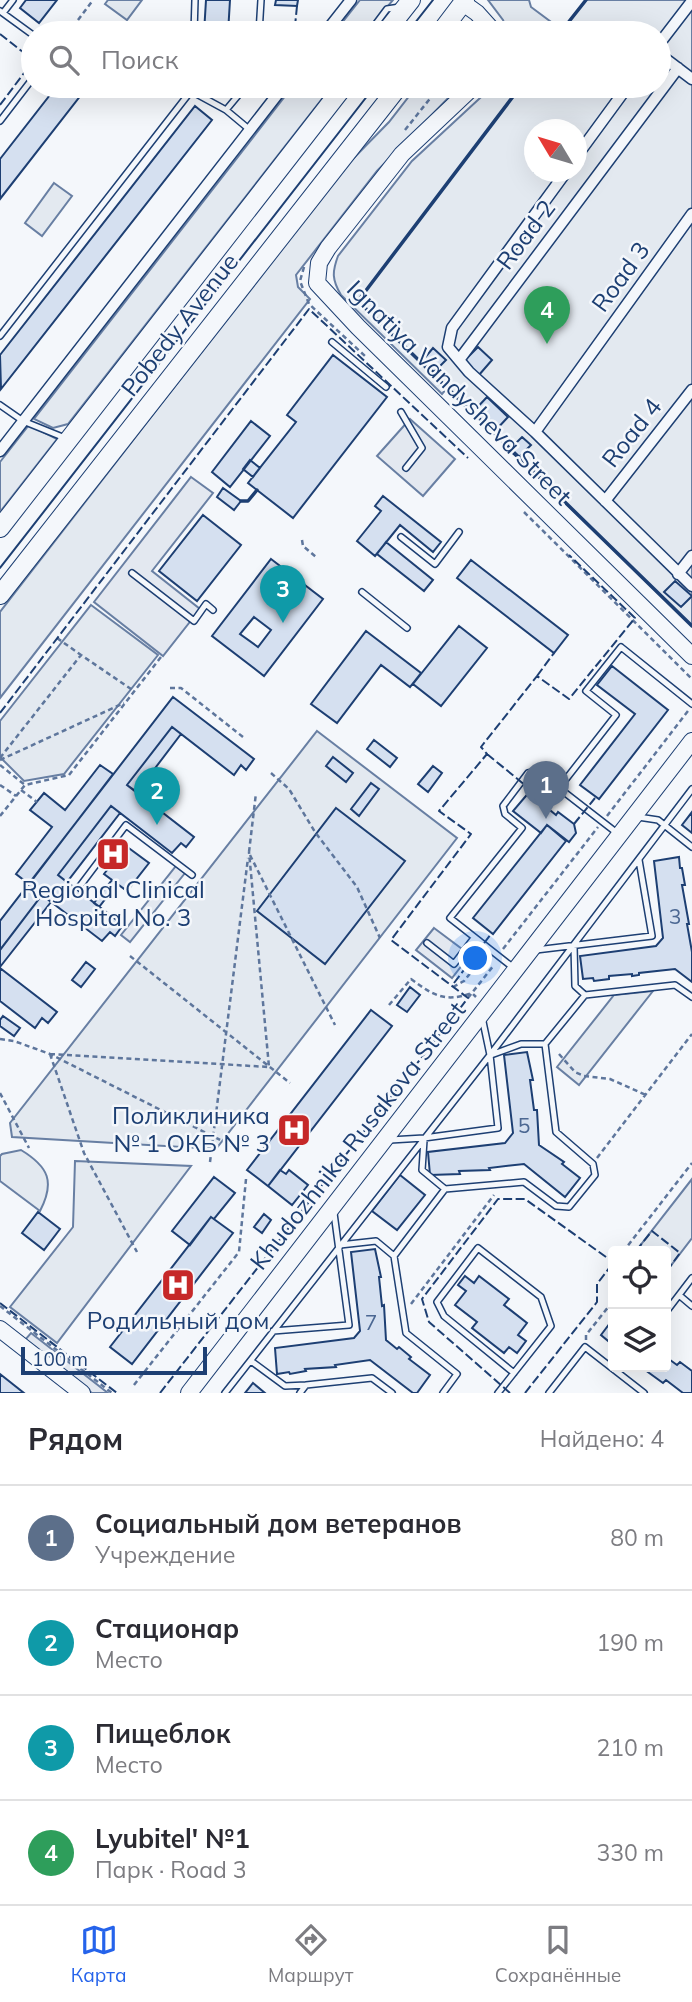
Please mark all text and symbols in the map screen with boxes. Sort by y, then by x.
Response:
search box [21,21,671,98]
icon: search [45,41,83,79]
text: Поиск [101,43,179,76]
north arrow [524,119,587,182]
street label: Road 2 [489,194,561,275]
street label: Road 3 [585,235,656,317]
street label: Pobedy Avenue [114,247,244,402]
street label: Ignatiya Vandysheva Street [341,274,578,511]
pin: 4 [524,286,570,344]
street label: Road 4 [595,392,668,473]
pin: 3 [260,565,306,623]
pin: 1 [523,761,569,819]
pin: 2 [134,767,180,825]
hospital icon: Regional Clinical Hospital No. 3 [94,835,132,873]
place label: Regional Clinical Hospital No. 3 [21,874,205,932]
house number: 3 [669,903,681,929]
your location [458,941,492,975]
street label: Khudozhnika Rusakova Street [243,995,471,1275]
place label: Поликлиника № 1 ОКБ № 3 [112,1100,270,1158]
hospital icon: Поликлиника № 1 ОКБ № 3 [275,1111,313,1149]
house number: 5 [518,1112,530,1138]
map controls [608,1246,671,1372]
button: locate [608,1246,671,1309]
hospital icon: Родильный дом [159,1266,197,1304]
place label: Родильный дом [87,1305,269,1335]
house number: 7 [365,1309,377,1335]
button: layers [608,1309,671,1372]
scale bar [21,1344,206,1376]
text: 100 m [32,1347,88,1371]
text: Рядом [28,1420,123,1458]
text: Найдено: 4 [540,1424,664,1453]
text: Социальный дом ветеранов [95,1507,462,1540]
text: 1 [44,1523,58,1552]
text: 80 m [610,1523,664,1552]
text: Учреждение [95,1540,235,1569]
text: Стационар [95,1612,239,1645]
text: 2 [44,1628,58,1657]
text: 190 m [596,1628,664,1657]
text: Место [95,1645,163,1674]
text: Пищеблок [95,1717,231,1750]
text: 3 [44,1733,58,1762]
text: 210 m [596,1733,664,1762]
text: Место [95,1750,163,1779]
text: Lyubitel' №1 [95,1822,250,1855]
text: 4 [44,1838,58,1867]
text: 330 m [596,1838,664,1867]
text: Парк · Road 3 [95,1855,247,1884]
tab: Карта [71,1921,127,1987]
tab: Маршрут [268,1921,353,1987]
tab: Сохранённые [495,1921,621,1987]

